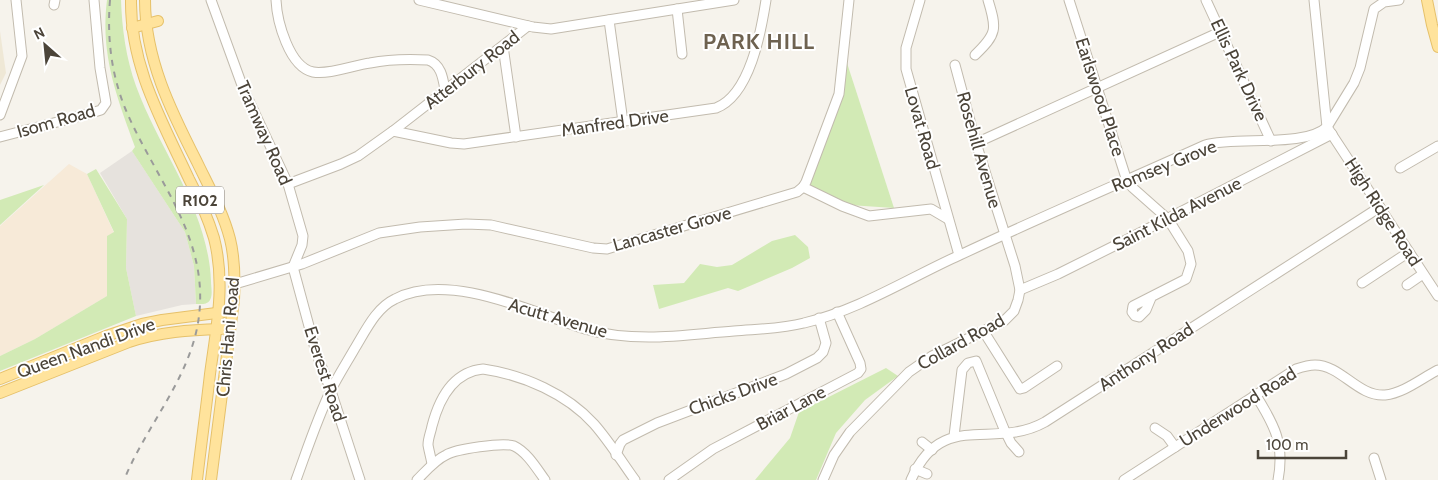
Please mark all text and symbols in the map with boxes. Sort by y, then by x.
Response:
street label: Ellis Park Drive [1206,15,1272,125]
north arrow [20,20,70,70]
text: N [31,23,48,44]
street label: Atterbury Road [420,26,524,114]
district label: PARK HILL [703,28,815,55]
street label: Earlswood Place [1071,35,1129,159]
street label: Tramway Road [231,78,297,188]
street label: Lovat Road [900,84,944,172]
street label: Rosehill Avenue [952,89,1006,211]
street label: Isom Road [14,99,98,143]
street label: Manfred Drive [560,105,670,141]
street label: Romsey Grove [1108,135,1220,197]
street label: High Ridge Road [1340,154,1426,270]
street label: Saint Kilda Avenue [1109,172,1245,256]
road number: R102 [176,186,224,214]
street label: Lancaster Grove [610,202,734,256]
street label: Chris Hani Road [212,276,244,398]
street label: Acutt Avenue [506,293,610,343]
street label: Collard Road [914,309,1008,375]
street label: Queen Nandi Drive [14,313,158,383]
street label: Anthony Road [1094,318,1198,396]
street label: Everest Road [299,324,351,424]
street label: Underwood Road [1176,362,1300,452]
street label: Chicks Drive [686,368,780,420]
street label: Briar Lane [753,381,829,435]
scale bar [1258,428,1346,460]
text: 100 m [1266,436,1308,454]

